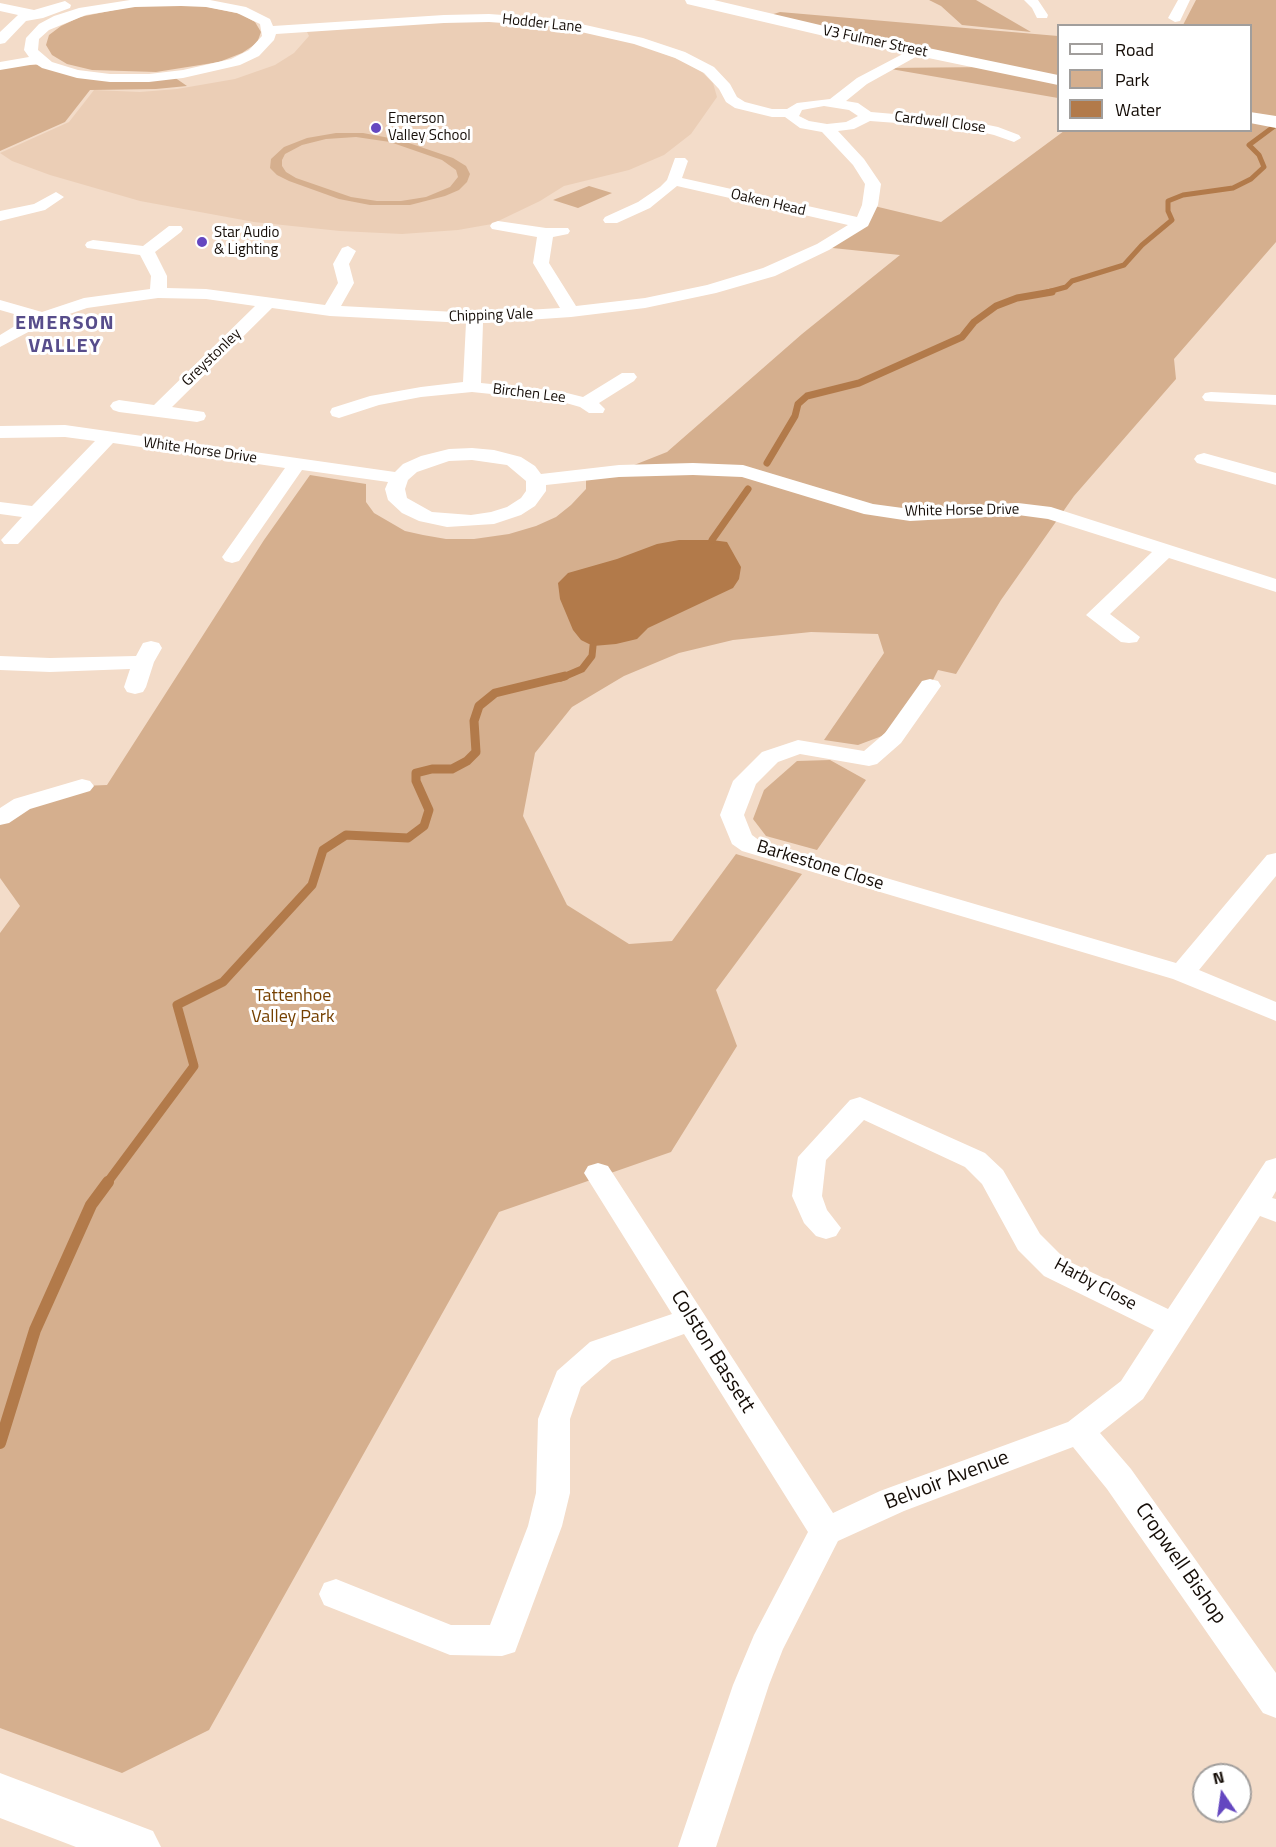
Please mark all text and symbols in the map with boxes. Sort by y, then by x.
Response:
street label: Hodder Lane [501,11,583,37]
street label: V3 Fulmer Street [821,22,929,62]
legend [1057,24,1252,132]
text: Road [1115,36,1154,63]
text: Park [1115,66,1149,93]
text: Water [1115,96,1161,123]
street label: Cardwell Close [893,108,987,138]
place label: Emerson Valley School [388,110,471,145]
marker: Emerson Valley School [369,121,383,135]
street label: Oaken Head [729,186,807,220]
place label: Star Audio & Lighting [214,224,279,259]
marker: Star Audio & Lighting [195,235,209,249]
street label: Chipping Vale [448,306,534,326]
district label: EMERSON VALLEY [15,312,115,359]
street label: Greystonley [179,325,245,391]
street label: Birchen Lee [492,381,566,407]
street label: White Horse Drive [142,434,258,468]
street label: White Horse Drive [905,501,1019,521]
street label: Barkestone Close [754,836,886,896]
park label: Tattenhoe Valley Park [251,986,335,1028]
street label: Harby Close [1050,1254,1140,1316]
street label: Colston Bassett [664,1286,760,1418]
street label: Belvoir Avenue [881,1446,1013,1516]
street label: Cropwell Bishop [1129,1499,1231,1629]
north arrow [1192,1763,1252,1823]
text: N [1210,1764,1227,1790]

